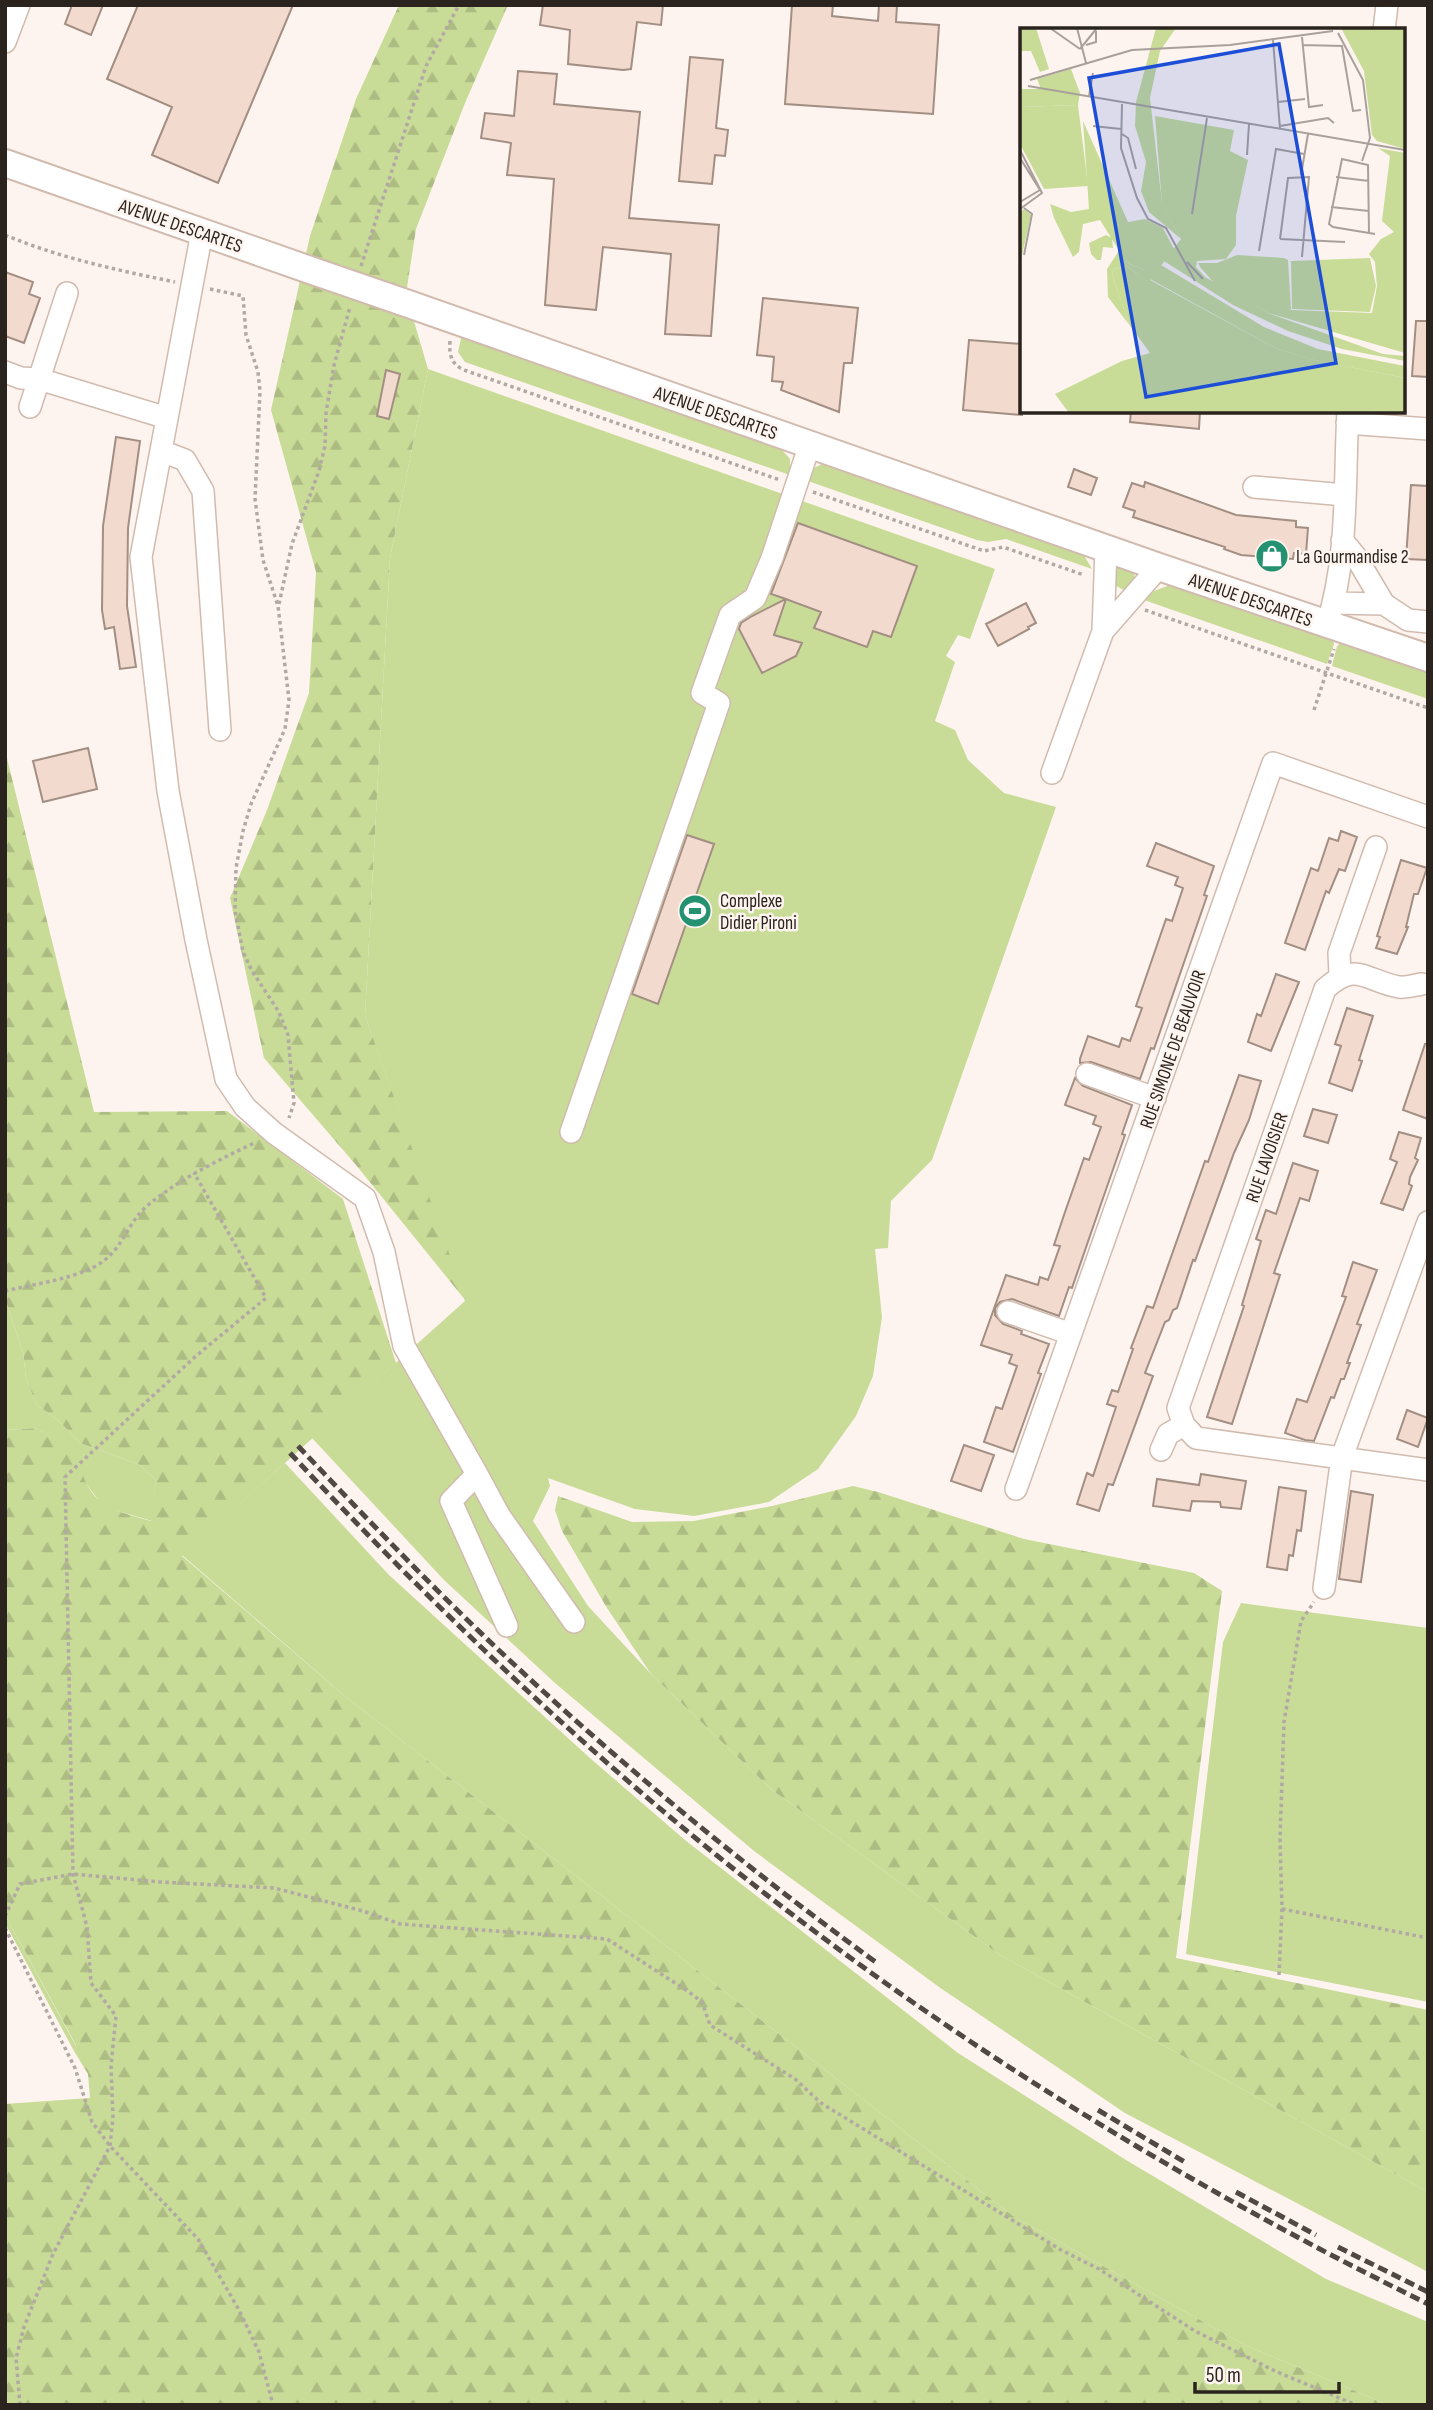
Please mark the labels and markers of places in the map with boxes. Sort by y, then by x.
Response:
shop icon: La Gourmandise 2 [1253,537,1291,575]
place label: La Gourmandise 2 [1296,546,1409,569]
place label: Complexe Didier Pironi [720,890,797,935]
sports icon: Complexe Didier Pironi [676,892,714,930]

